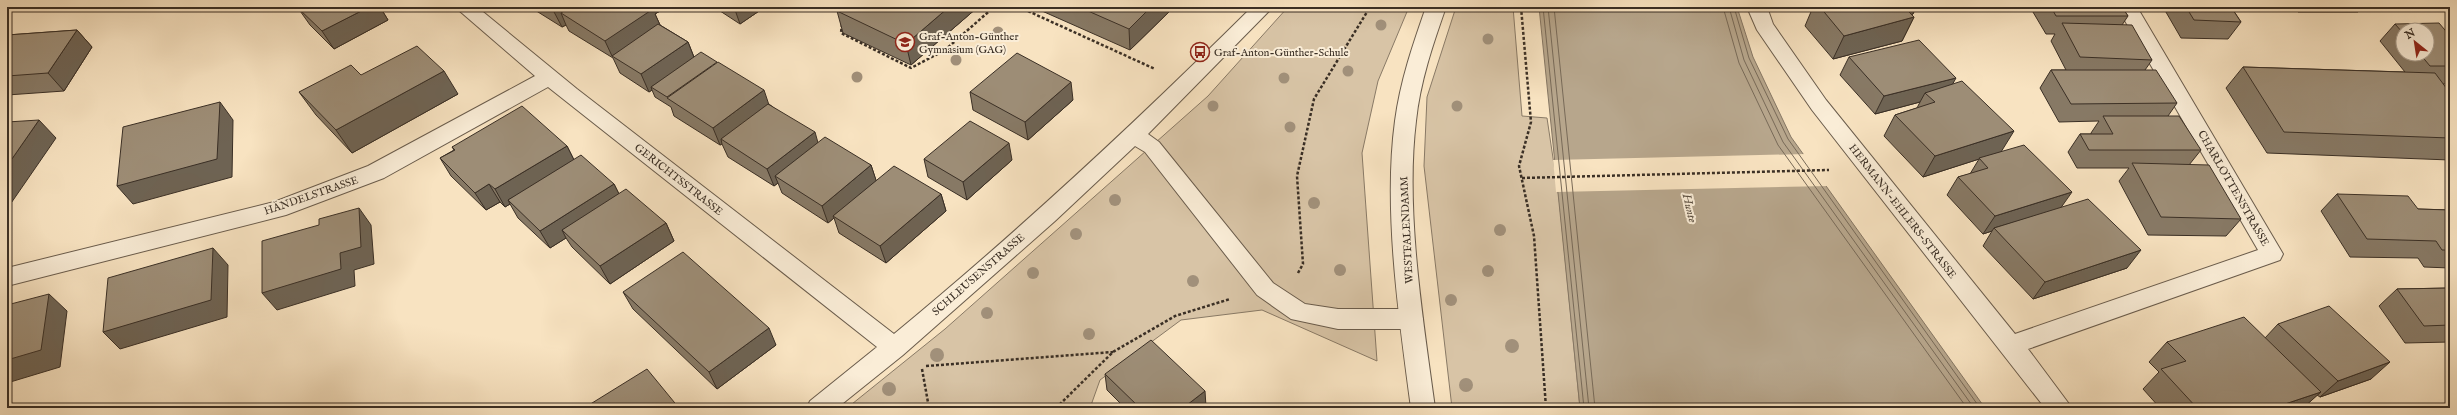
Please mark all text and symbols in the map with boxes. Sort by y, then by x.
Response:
north arrow [2395,22,2435,62]
text: N [2402,26,2419,43]
place label: Graf-Anton-Günther Gymnasium (GAG) [919,30,1018,57]
school or university icon: Graf-Anton-Günther Gymnasium (GAG) [894,31,916,53]
bus stop icon: Graf-Anton-Günther-Schule [1189,41,1211,63]
place label: Graf-Anton-Günther-Schule [1214,46,1348,60]
street label: CHARLOTTENSTRASSE [2194,128,2272,249]
street label: GERICHTSSTRASSE [631,141,726,219]
street label: HERMANN-EHLERS-STRASSE [1845,141,1959,282]
street label: HÄNDELSTRASSE [262,173,361,219]
street label: WESTFALENDAMM [1397,175,1417,284]
water label: Hunte [1679,191,1700,224]
street label: SCHLEUSENSTRASSE [929,230,1028,319]

